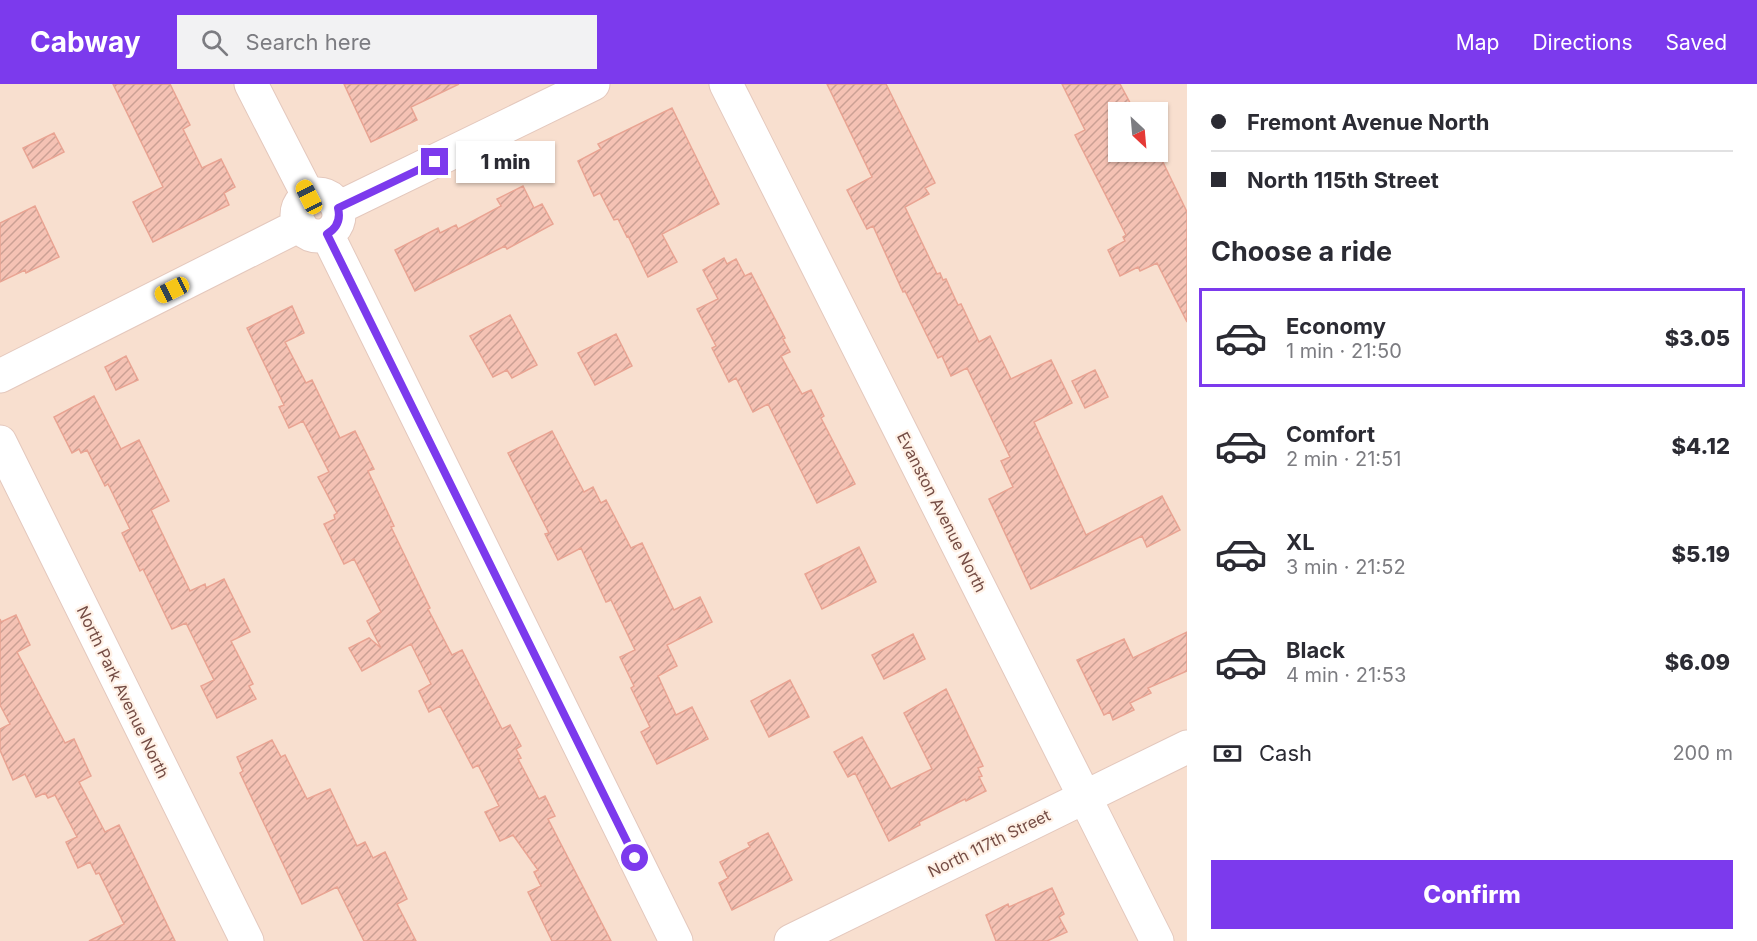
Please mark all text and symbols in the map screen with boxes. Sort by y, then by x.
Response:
search box [177,15,597,69]
text: Cabway [30,25,141,59]
icon: search [198,26,231,59]
text: Search here [246,29,371,55]
text: Map [1456,30,1499,55]
text: Directions [1532,30,1633,55]
text: Saved [1666,30,1727,55]
north arrow [1108,102,1168,162]
map controls [1108,102,1168,162]
text: Fremont Avenue North [1247,109,1490,135]
callout: 1 min [456,141,555,183]
route end [421,148,448,175]
text: 1 min [480,150,531,174]
text: North 115th Street [1247,167,1439,193]
car [293,177,325,217]
text: Choose a ride [1211,235,1392,268]
car [152,274,192,306]
icon: car [1214,311,1268,365]
text: Economy [1286,313,1386,339]
text: $3.05 [1665,325,1730,351]
text: 1 min · 21:50 [1286,339,1402,363]
icon: car [1214,419,1268,473]
text: Comfort [1286,421,1375,447]
street label: Evanston Avenue North [893,428,991,596]
text: $4.12 [1672,433,1730,459]
text: 2 min · 21:51 [1286,447,1401,471]
icon: car [1214,527,1268,581]
text: XL [1286,529,1315,555]
text: $5.19 [1672,541,1730,567]
text: 3 min · 21:52 [1286,555,1406,579]
street label: North Park Avenue North [73,603,173,781]
icon: car [1214,635,1268,689]
text: Black [1286,637,1345,663]
text: $6.09 [1665,649,1730,675]
text: 4 min · 21:53 [1286,663,1406,687]
icon: cash [1211,737,1244,770]
text: Cash [1259,740,1312,766]
text: 200 m [1672,741,1733,765]
street label: North 117th Street [925,805,1053,881]
route start [621,844,648,871]
button: Confirm [1211,860,1733,929]

